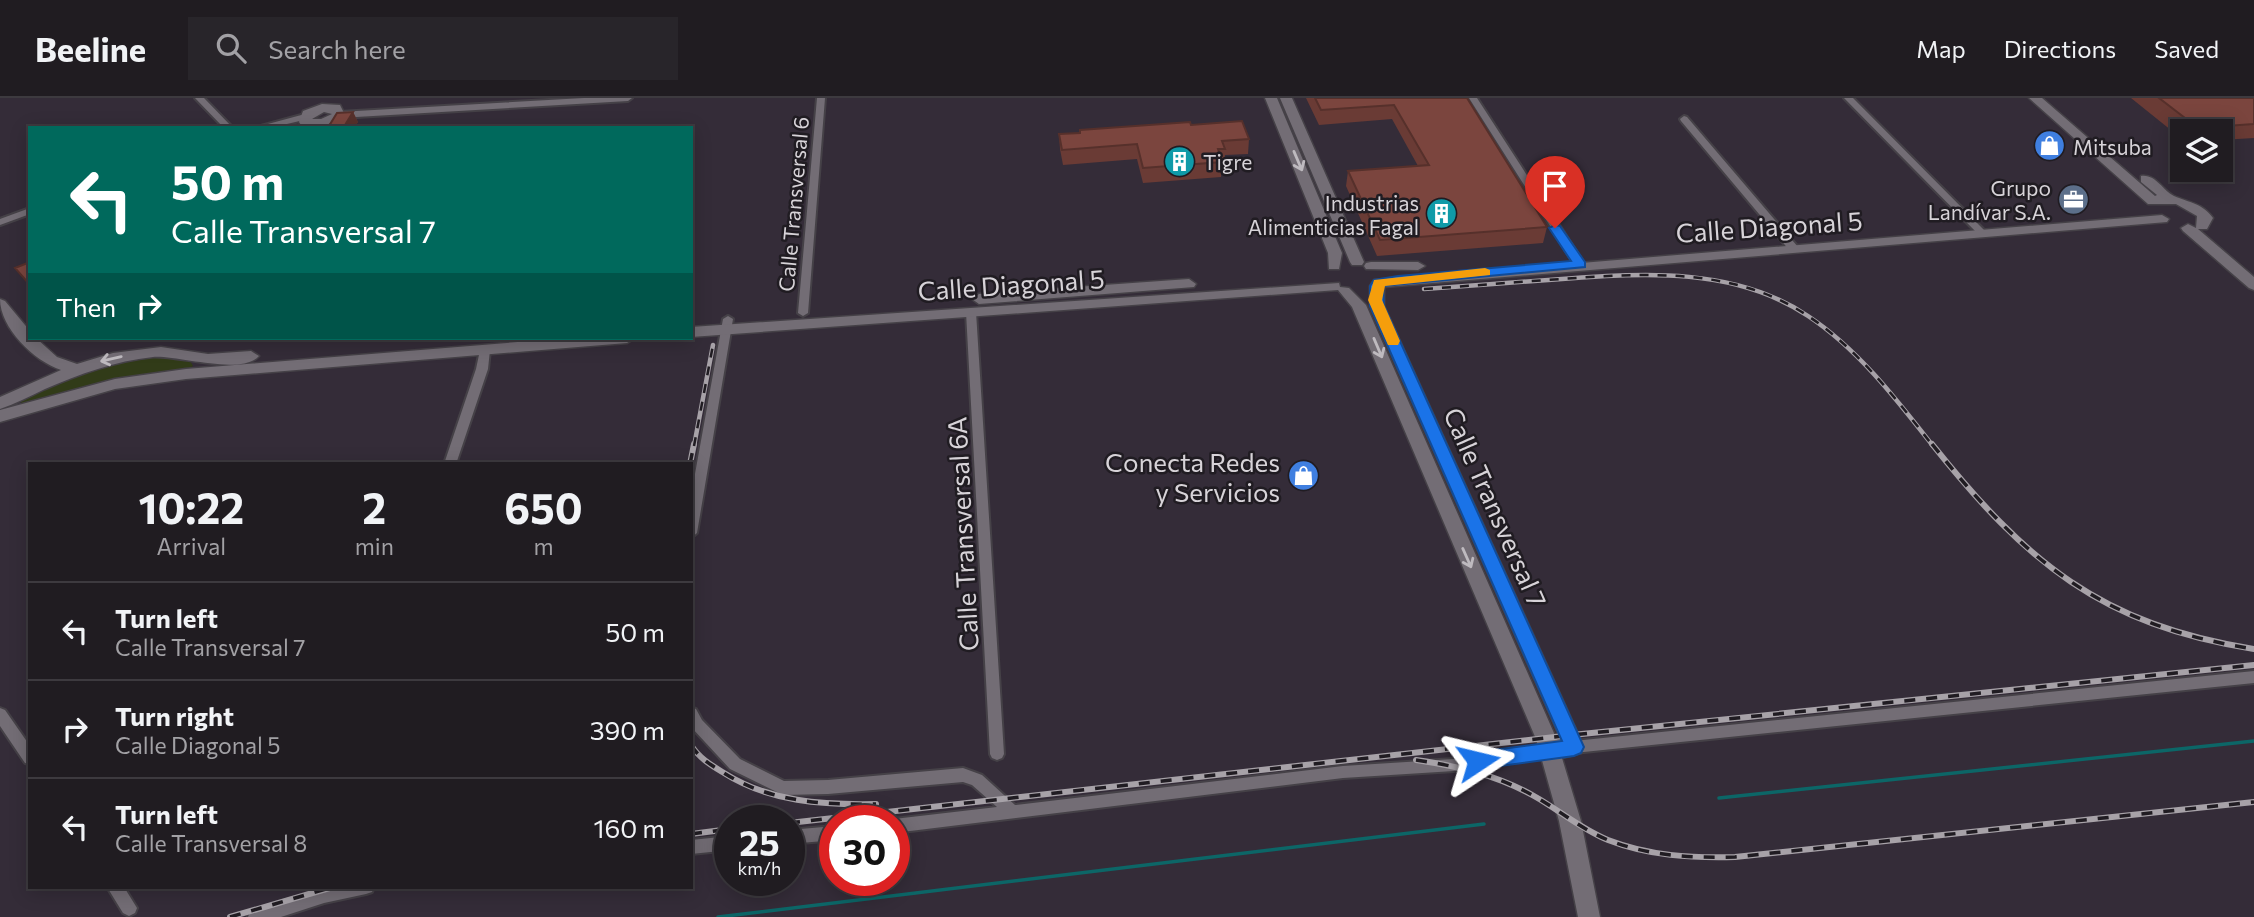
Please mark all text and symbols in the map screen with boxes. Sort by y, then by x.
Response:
search box [188,17,678,80]
text: Beeline [35,28,146,69]
icon: search [212,29,250,67]
text: Search here [268,33,406,64]
text: Map [1916,34,1966,63]
text: Directions [2004,34,2116,63]
text: Saved [2154,34,2219,63]
street label: Calle Transversal 6 [773,115,813,293]
map controls [2170,119,2233,182]
button: layers [2170,119,2233,182]
shop icon: Mitsuba [2033,129,2067,163]
place label: Mitsuba [2073,134,2152,159]
building icon: Tigre [1163,144,1197,178]
place label: Tigre [1203,149,1252,174]
text: 50 m [171,150,284,210]
one-way arrow [1292,150,1305,171]
icon: left [56,154,147,245]
pin [1525,156,1585,228]
icon: arrive [1536,167,1574,205]
place label: Grupo Landívar S.A. [1928,175,2051,224]
office icon: Grupo Landívar S.A. [2057,182,2091,216]
place label: Industrias Alimenticias Fagal [1248,190,1419,239]
building icon: Industrias Alimenticias Fagal [1425,197,1459,231]
street label: Calle Diagonal 5 [1675,204,1863,248]
text: Calle Transversal 7 [171,210,436,250]
street label: Calle Diagonal 5 [917,262,1105,306]
icon: right [130,287,168,325]
text: Then [56,291,116,322]
one-way arrow [1372,337,1385,359]
one-way arrow [100,353,123,366]
street label: Calle Transversal 7 [1438,402,1554,612]
street label: Calle Transversal 6A [940,416,984,652]
place label: Conecta Redes y Servicios [1105,446,1280,507]
shop icon: Conecta Redes y Servicios [1286,459,1320,493]
text: 10:22 [138,481,244,533]
text: 2 [362,481,386,533]
text: 650 [504,481,583,533]
text: Arrival [157,532,226,560]
text: min [355,532,394,560]
text: m [533,532,553,560]
one-way arrow [1461,546,1474,568]
text: Turn left [115,602,218,633]
icon: left [56,612,94,650]
text: 50 m [605,616,665,647]
text: Calle Transversal 7 [115,633,305,661]
text: Turn right [115,700,234,731]
icon: right [56,710,94,748]
text: 390 m [590,714,665,745]
position arrow [1441,724,1515,798]
text: Calle Diagonal 5 [115,731,281,759]
text: Turn left [115,798,218,829]
speed limit sign: 30 [819,805,910,896]
icon: left [56,808,94,846]
text: 160 m [593,812,665,843]
text: 25 [739,820,780,863]
text: Calle Transversal 8 [115,829,307,857]
text: km/h [738,857,781,879]

